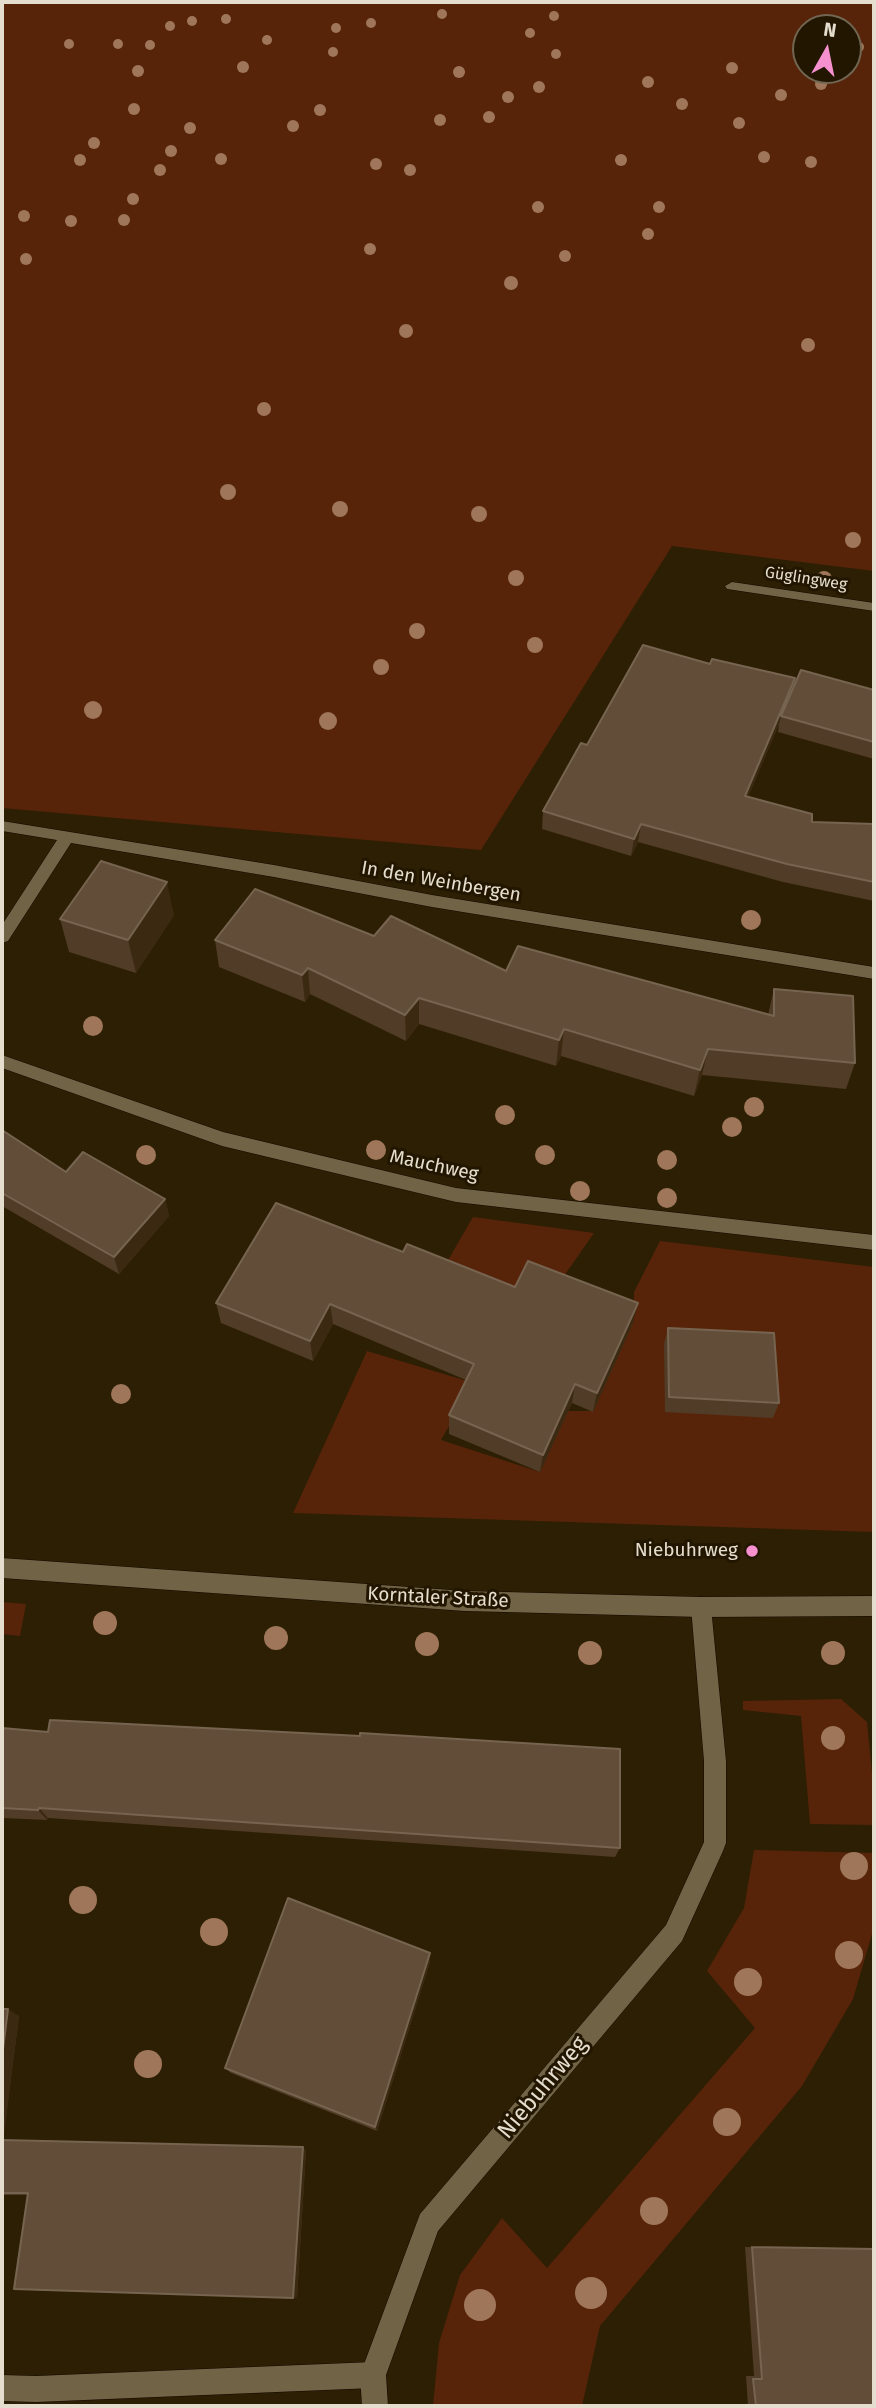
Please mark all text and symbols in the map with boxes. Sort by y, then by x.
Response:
north arrow [792,14,862,84]
text: N [822,17,838,42]
street label: Güglingweg [763,563,849,595]
street label: In den Weinbergen [359,857,523,907]
street label: Mauchweg [387,1145,481,1187]
place label: Niebuhrweg [635,1540,738,1562]
marker: Niebuhrweg [744,1543,760,1559]
street label: Korntaler Straße [367,1583,509,1613]
street label: Niebuhrweg [492,2031,594,2145]

